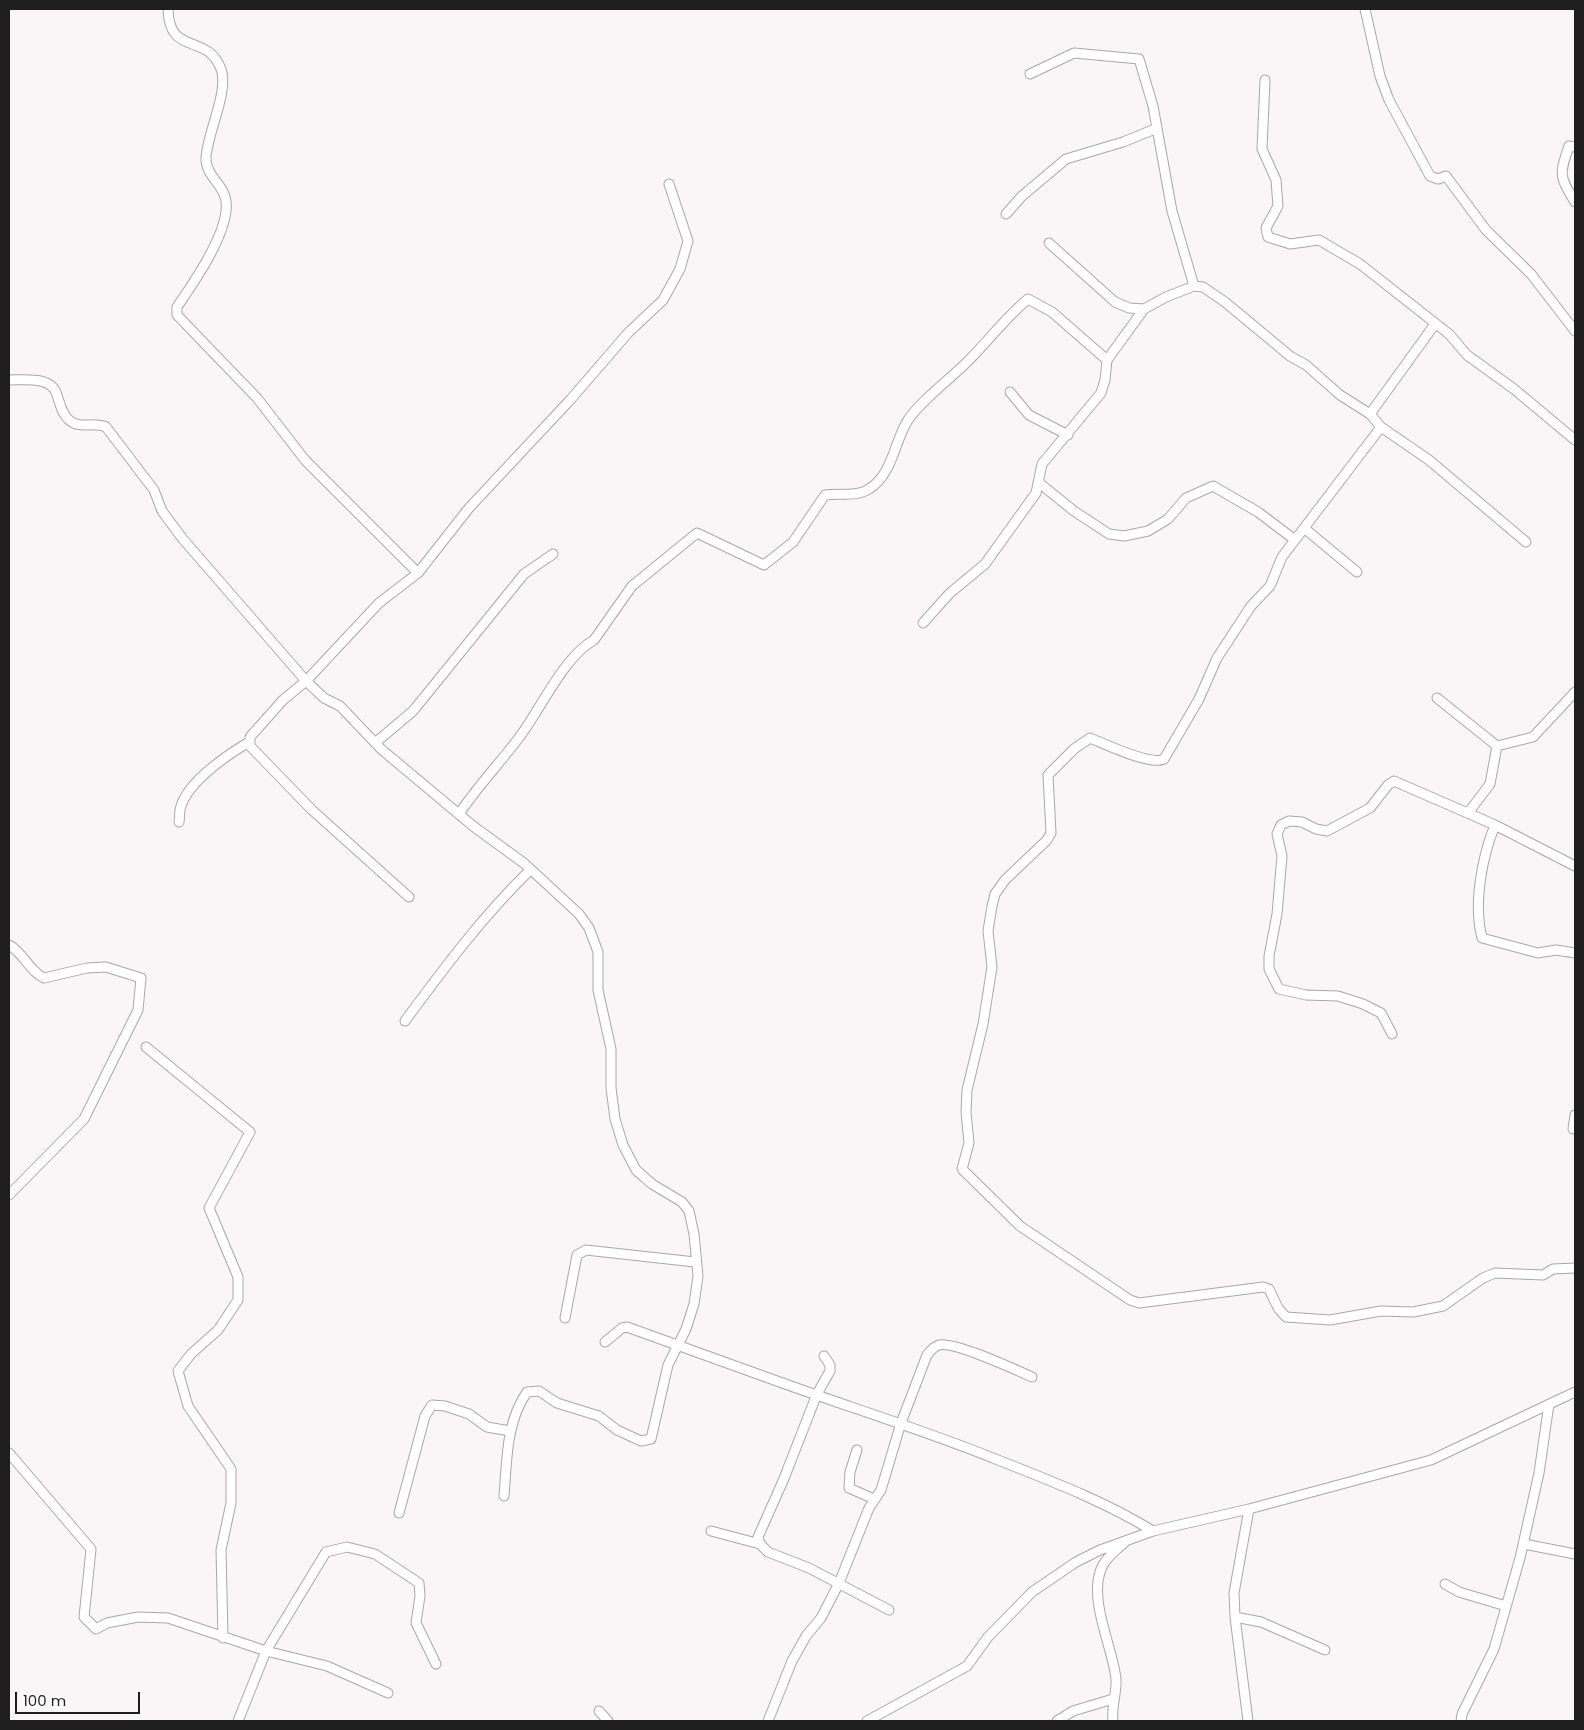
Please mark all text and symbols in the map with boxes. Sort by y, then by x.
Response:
scale bar [18,1682,142,1714]
text: 100 m [23,1690,66,1711]

